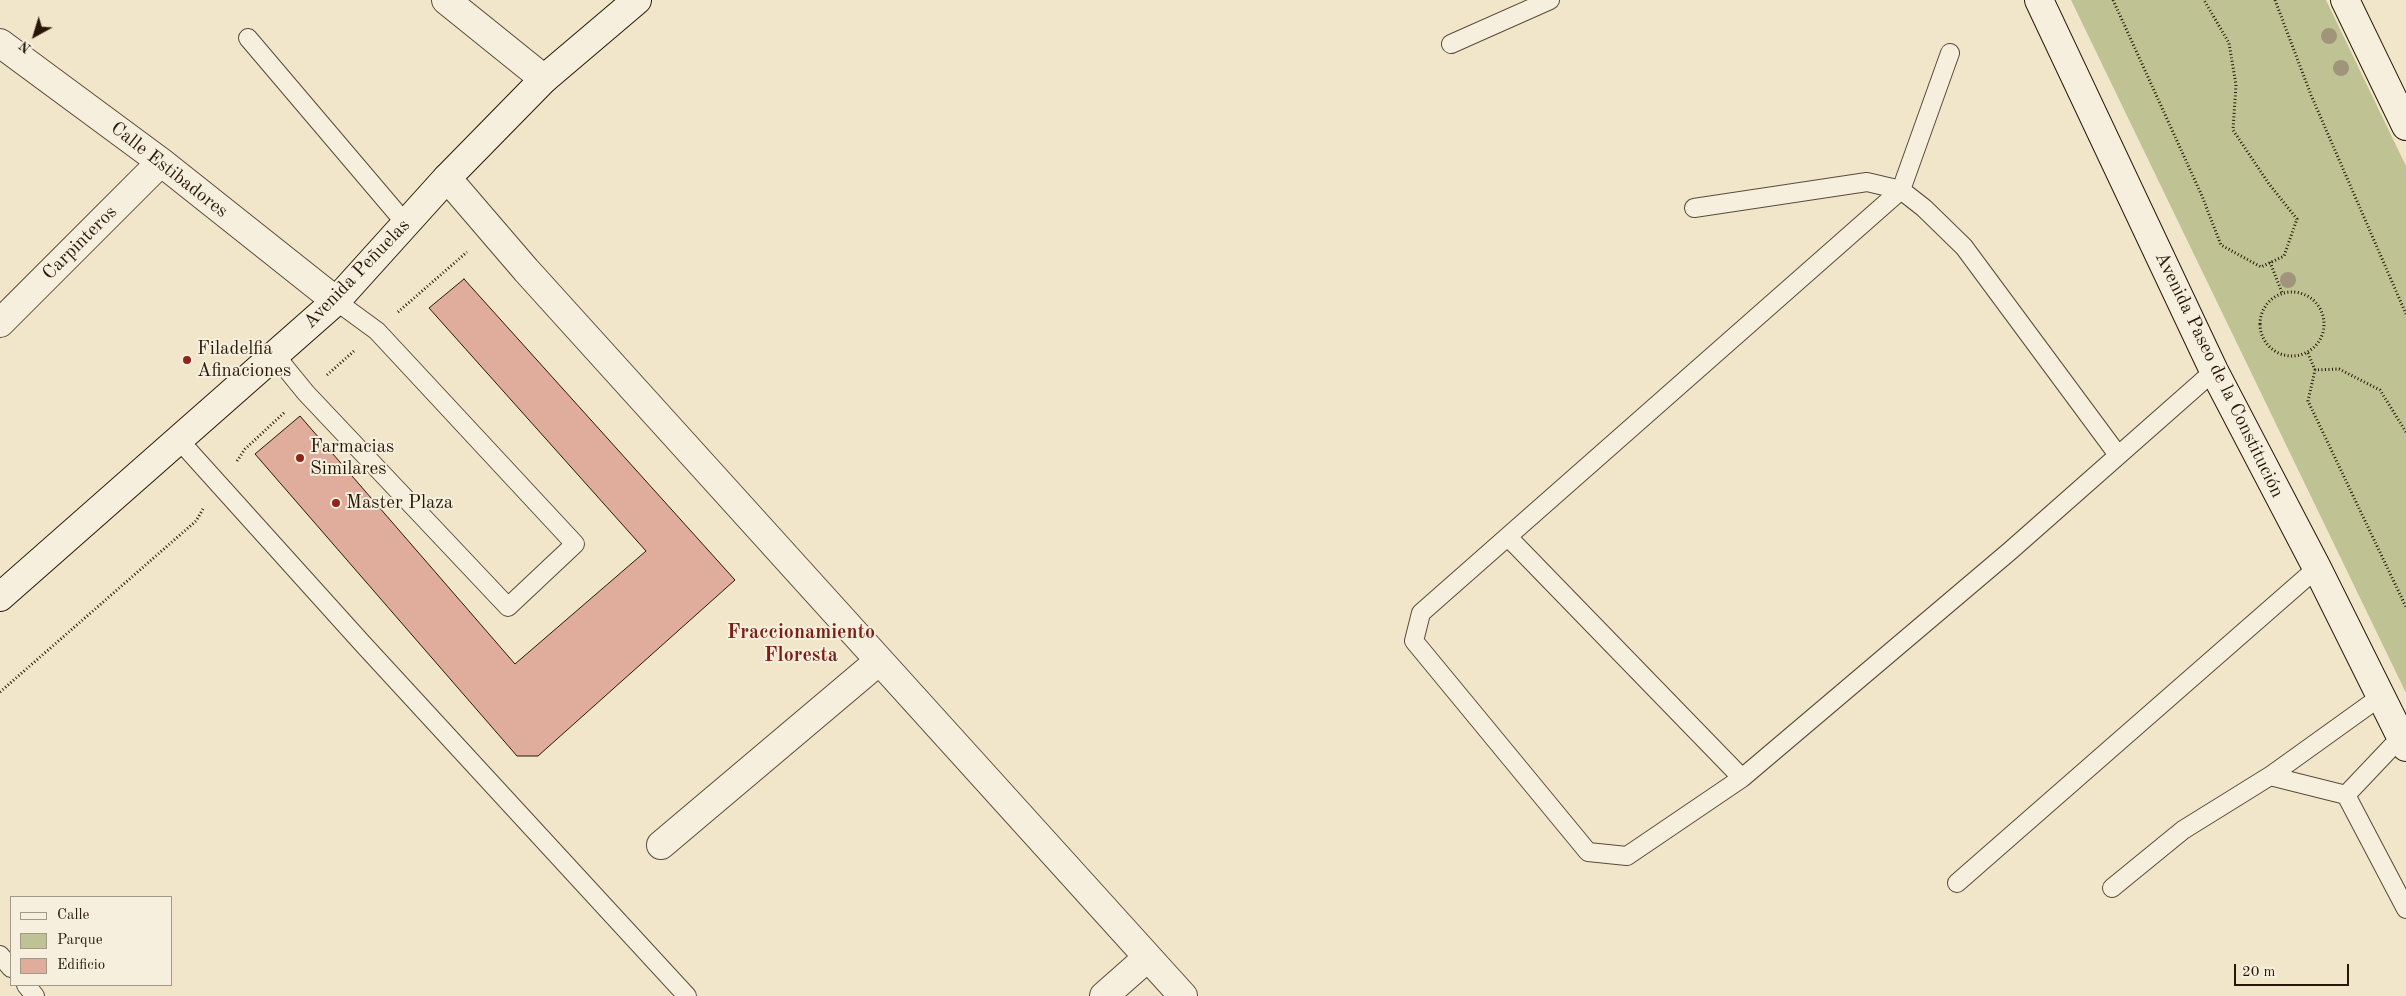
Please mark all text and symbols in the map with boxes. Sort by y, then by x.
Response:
north arrow [10,10,60,60]
text: N [17,38,34,55]
street label: Calle Estibadores [106,117,232,223]
street label: Carpinteros [38,201,122,285]
street label: Avenida Peñuelas [299,214,415,334]
street label: Avenida Paseo de la Constitución [2149,248,2289,502]
place label: Filadelfia Afinaciones [197,338,291,382]
marker: Filadelfia Afinaciones [181,354,193,366]
place label: Farmacias Similares [310,436,394,480]
marker: Farmacias Similares [294,452,306,464]
place label: Master Plaza [346,492,453,514]
marker: Master Plaza [330,497,342,509]
district label: Fraccionamiento Floresta [727,621,875,668]
legend [10,896,172,986]
text: Calle [57,908,89,923]
text: Parque [57,933,103,948]
scale bar [2236,954,2351,986]
text: Edificio [57,958,105,973]
text: 20 m [2242,965,2276,980]

